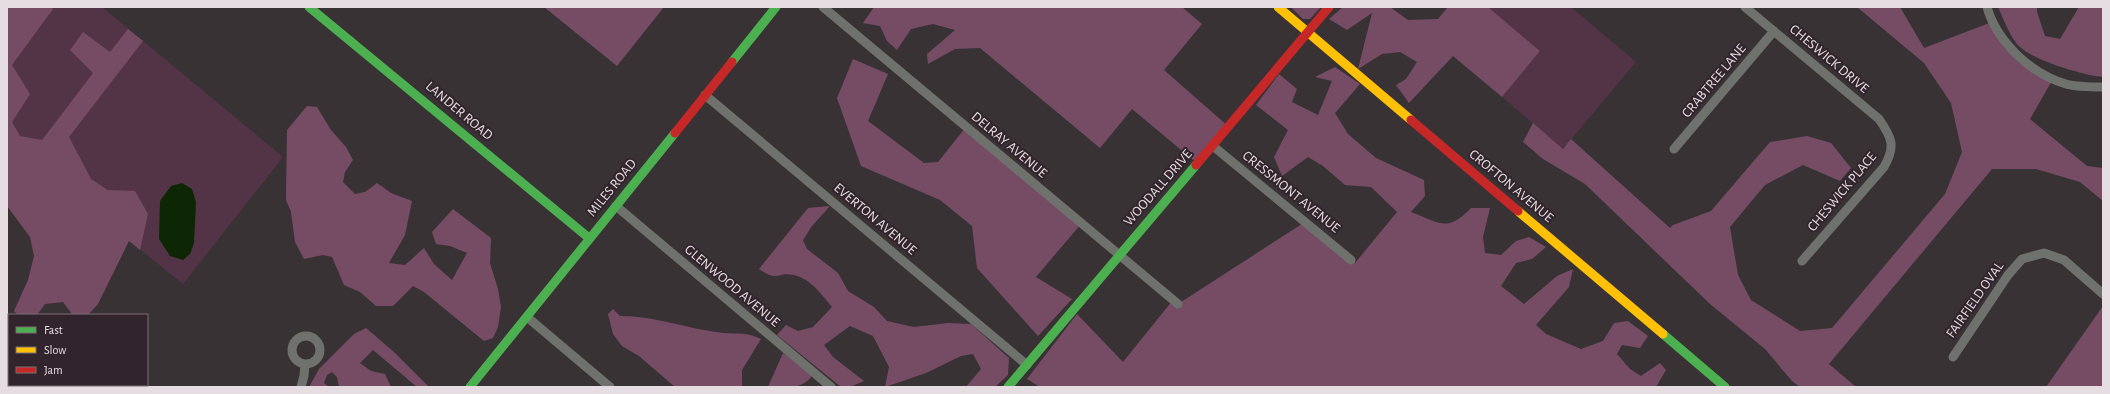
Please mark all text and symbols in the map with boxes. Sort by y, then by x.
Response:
street label: CHESWICK DRIVE [1787,22,1871,96]
street label: CRABTREE LANE [1679,41,1749,120]
street label: LANDER ROAD [423,79,495,143]
street label: DELRAY AVENUE [968,109,1050,181]
street label: WOODALL DRIVE [1121,147,1195,229]
street label: CROFTON AVENUE [1466,147,1556,225]
street label: CRESSMONT AVENUE [1240,148,1343,236]
street label: CHESWICK PLACE [1805,150,1879,234]
street label: MILES ROAD [585,156,639,220]
street label: EVERTON AVENUE [831,180,919,258]
street label: GLENWOOD AVENUE [682,242,782,330]
street label: FAIRFIELD OVAL [1944,259,2006,341]
legend [8,314,148,386]
text: Fast [44,324,63,336]
text: Slow [44,344,66,356]
text: Jam [44,364,63,376]

